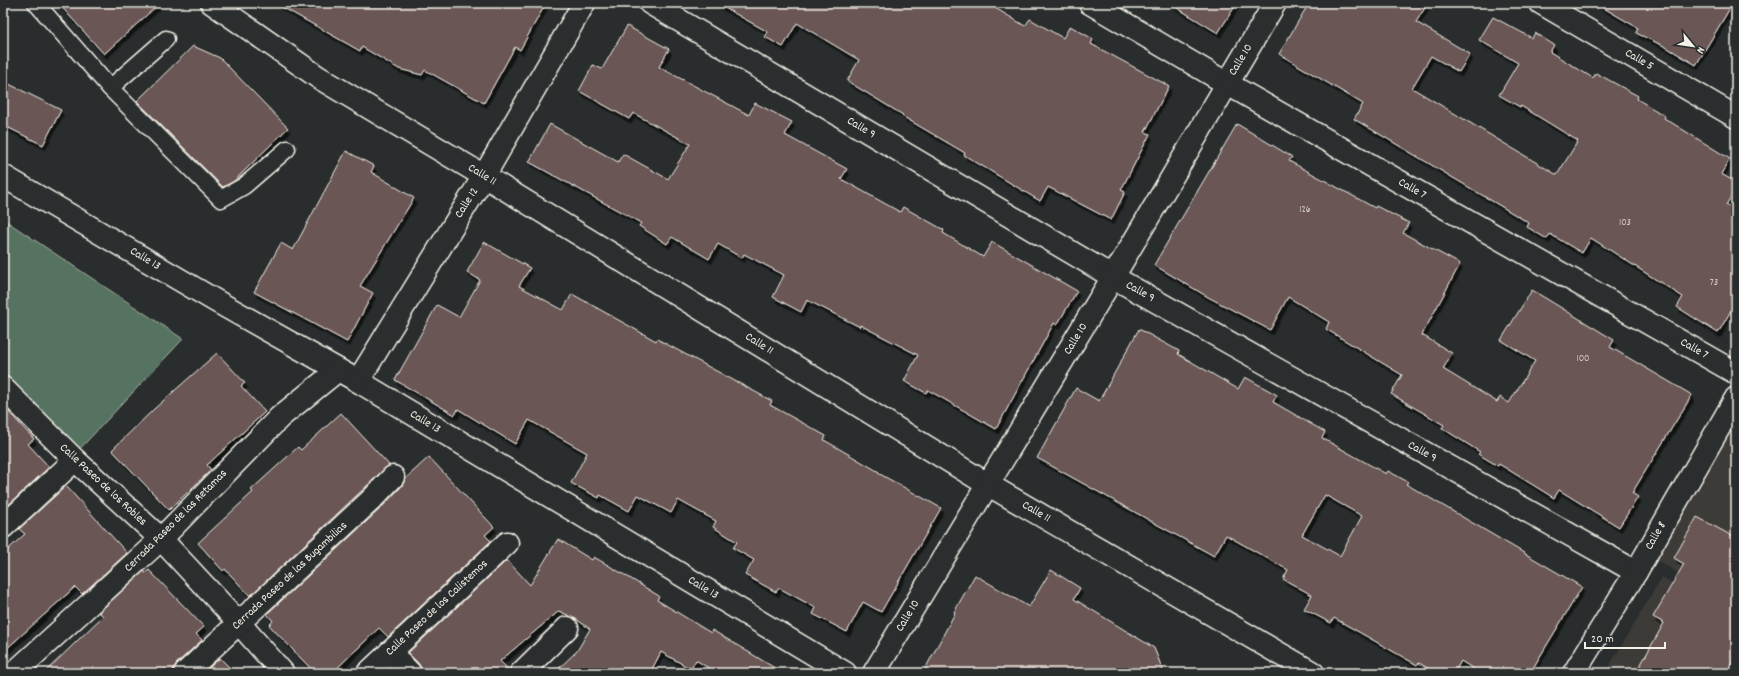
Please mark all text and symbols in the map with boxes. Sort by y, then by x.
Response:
north arrow [1673,26,1713,66]
street label: Calle 10 [1225,41,1257,79]
text: N [1691,44,1708,57]
street label: Calle 5 [1621,45,1657,75]
street label: Calle 9 [843,113,879,143]
street label: Calle 11 [465,160,499,190]
street label: Calle 7 [1395,174,1430,204]
street label: Calle 12 [451,184,483,222]
house number: 126 [1299,203,1311,217]
house number: 103 [1619,216,1631,230]
street label: Calle 13 [126,243,164,275]
house number: 73 [1710,276,1718,290]
street label: Calle 9 [1122,277,1158,307]
street label: Calle 10 [1060,320,1092,358]
street label: Calle 11 [742,329,776,359]
street label: Calle 7 [1677,334,1712,364]
house number: 100 [1576,352,1590,366]
street label: Calle 13 [406,406,444,438]
street label: Calle 9 [1404,437,1440,467]
street label: Calle Paseo de los Robles [56,440,150,530]
street label: Cerrada Paseo de las Retamas [121,466,231,576]
street label: Calle 11 [1019,497,1053,527]
street label: Cerrada Paseo de las Bugambilias [229,518,351,634]
street label: Calle 8 [1641,519,1671,553]
street label: Calle Paseo de los Calistemos [382,556,492,660]
street label: Calle 13 [684,572,722,604]
street label: Calle 10 [892,597,924,635]
scale bar [1585,624,1665,650]
text: 20 m [1591,631,1614,648]

